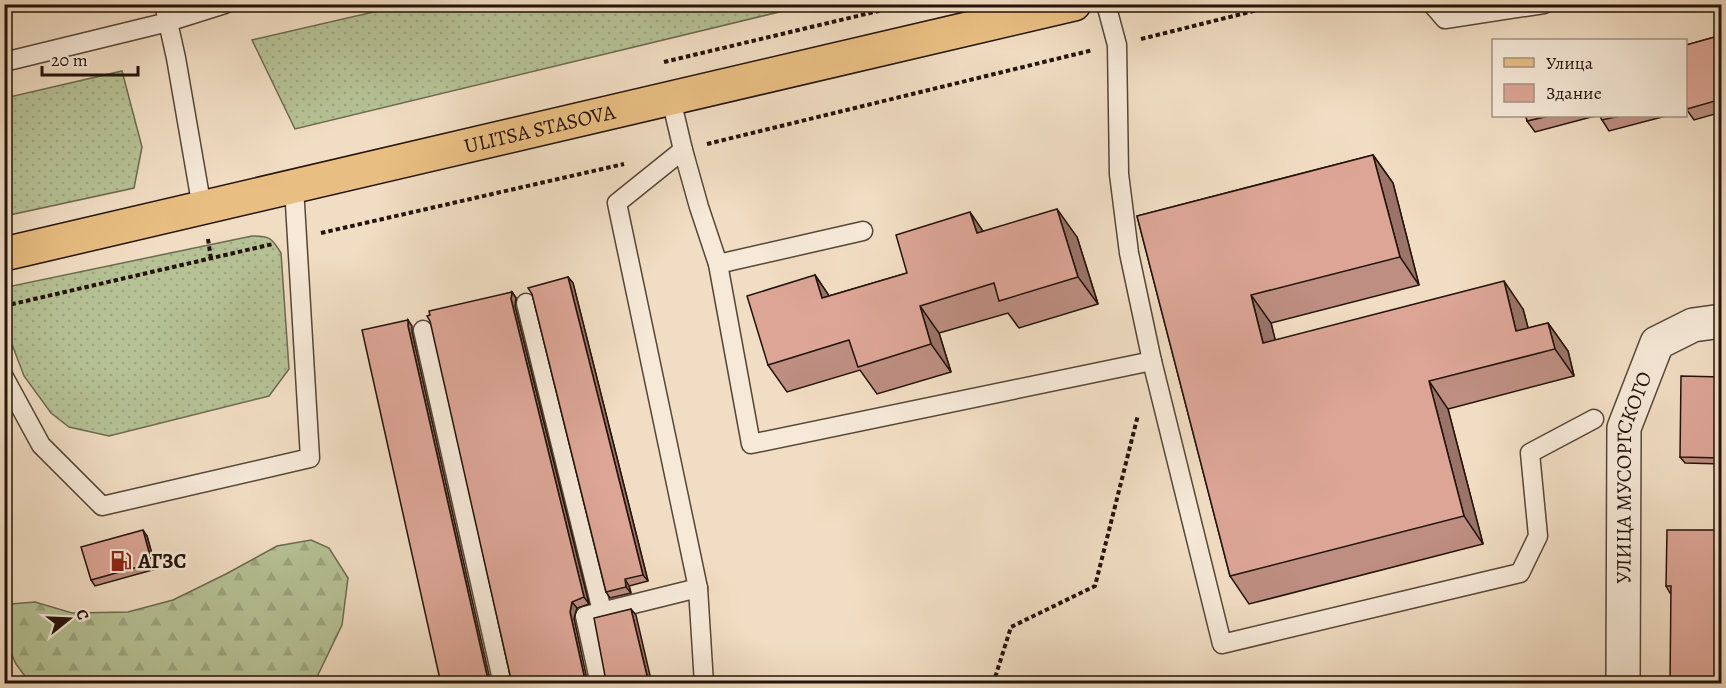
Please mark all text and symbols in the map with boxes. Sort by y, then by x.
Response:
scale bar [42,39,138,77]
legend [1492,39,1687,117]
text: 20 m [51,48,88,72]
text: Улица [1546,51,1594,75]
text: Здание [1546,81,1602,105]
street label: ULITSA STASOVA [461,98,619,160]
street label: УЛИЦА МУСОРГСКОГО [1609,367,1659,584]
place label: АГЗС [137,547,187,575]
fuel station icon: АГЗС [109,549,133,573]
north arrow [39,589,99,649]
text: С [70,607,94,623]

